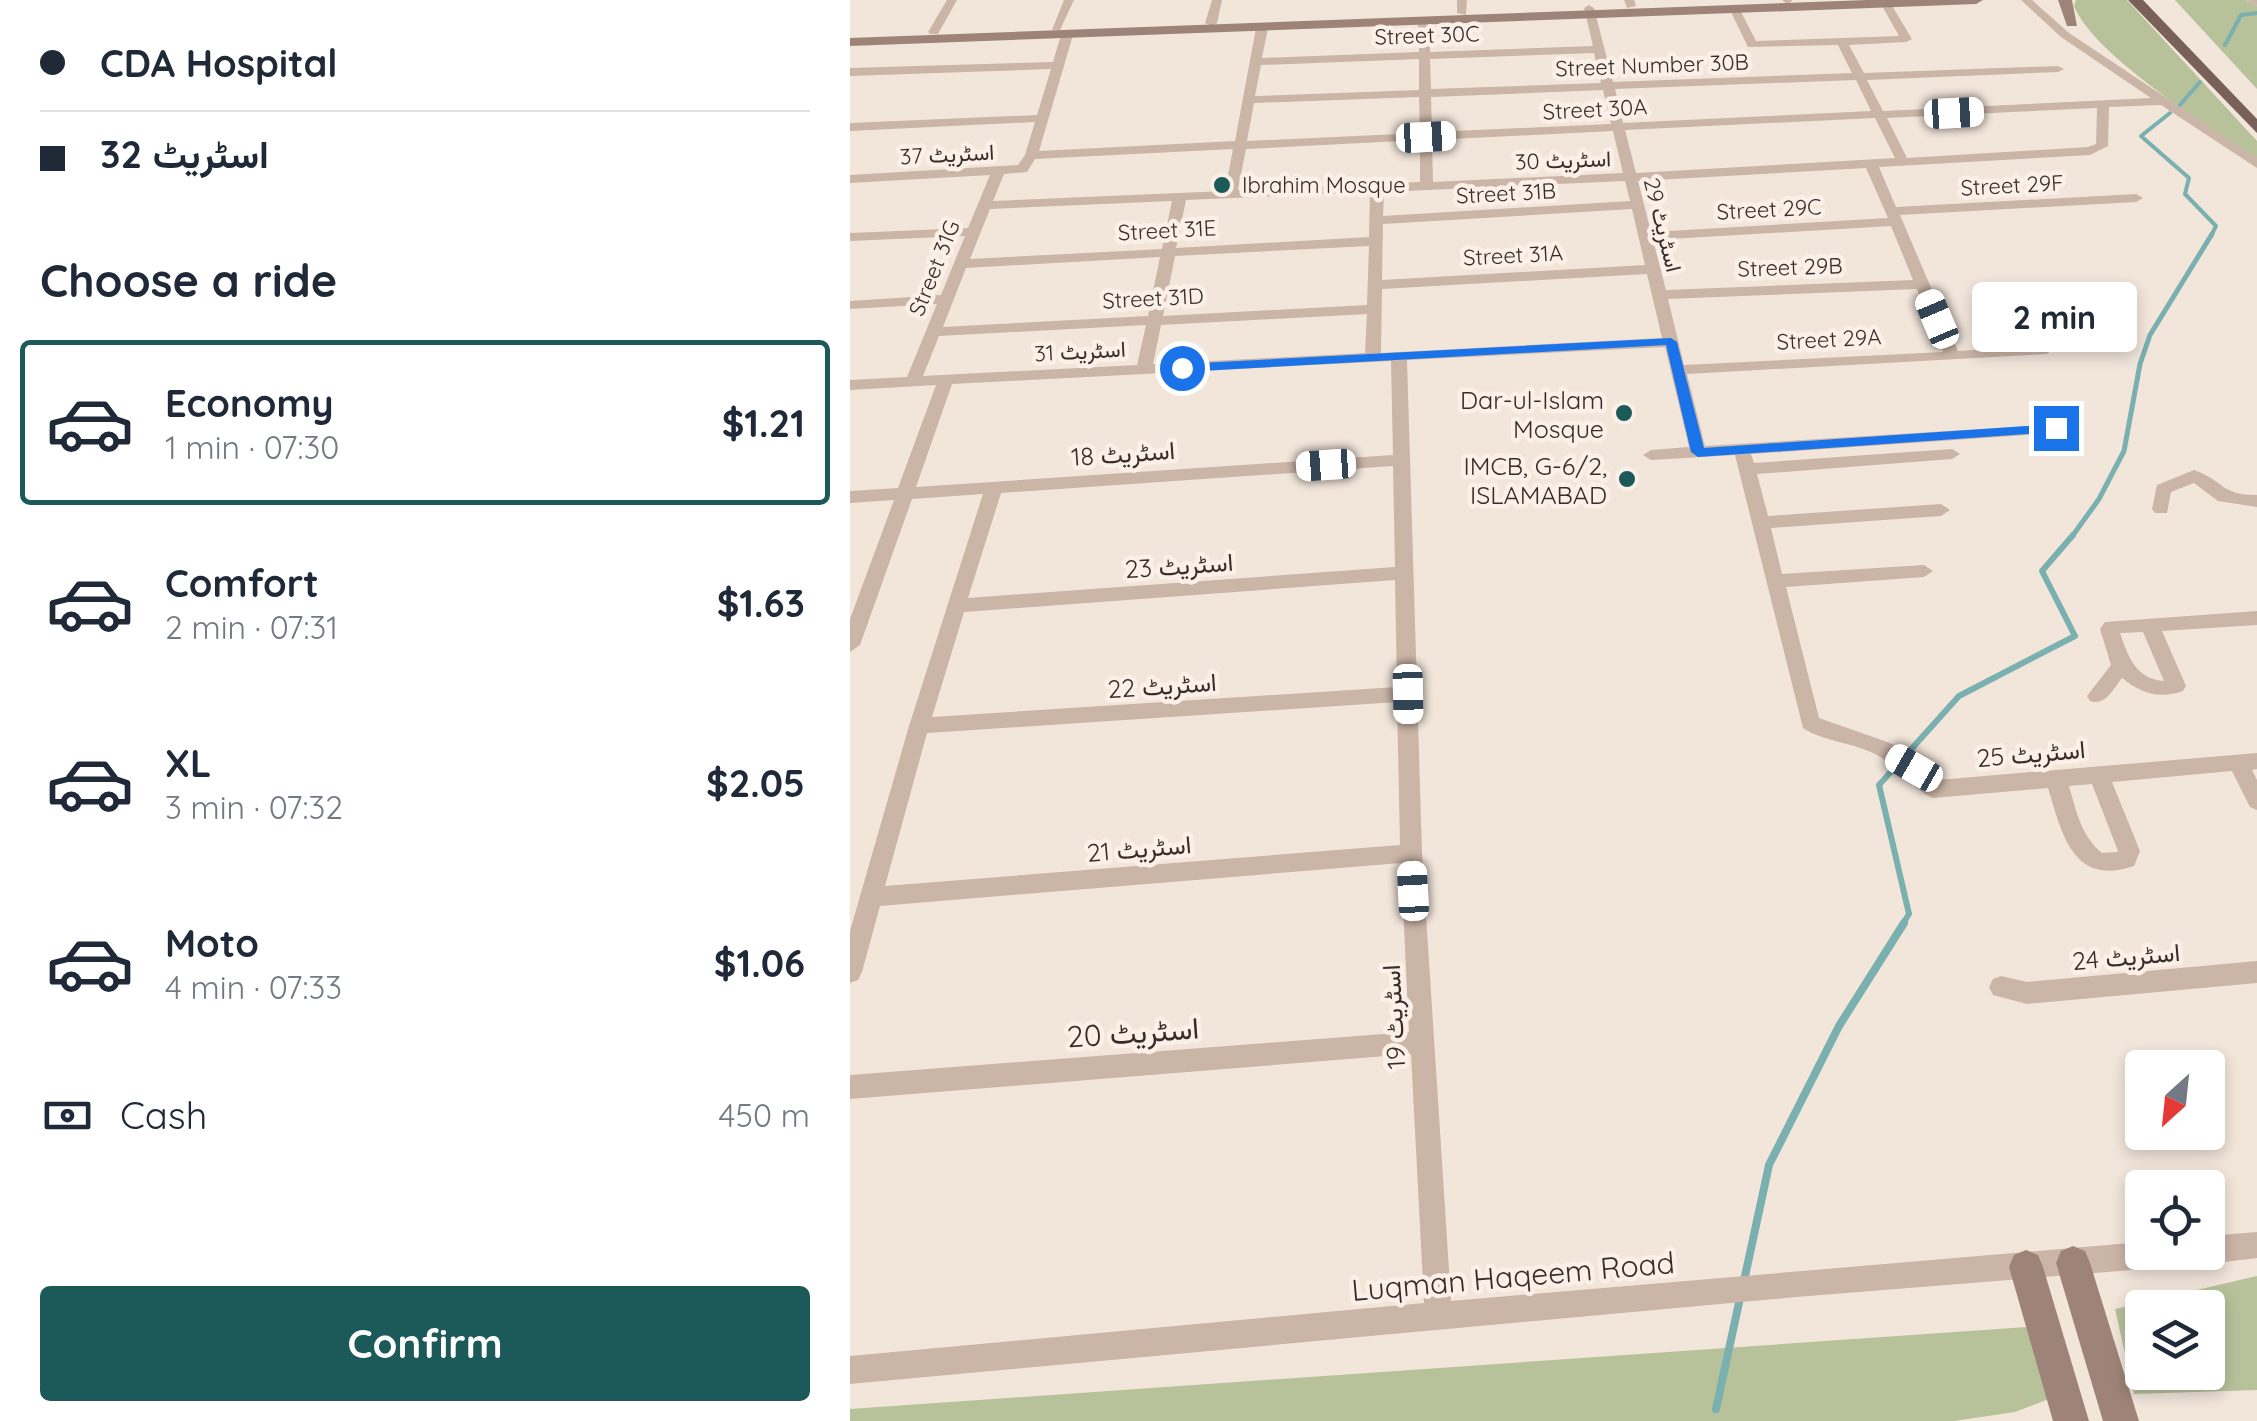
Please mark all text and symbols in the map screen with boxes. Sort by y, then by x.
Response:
street label: Street 30C [1374,19,1480,51]
text: CDA Hospital [100,39,338,87]
street label: Street Number 30B [1555,48,1749,82]
street label: Street 30A [1542,92,1648,126]
car [1923,96,1985,130]
car [1395,120,1457,154]
text: اسٹریٹ 32 [100,130,269,178]
street label: اسٹریٹ 37 [899,138,995,170]
street label: اسٹریٹ 30 [1514,144,1612,176]
street label: Street 29F [1960,168,2064,202]
place label: Ibrahim Mosque [1242,171,1406,199]
marker: Ibrahim Mosque [1211,174,1233,196]
street label: اسٹریٹ 29 [1638,175,1688,275]
street label: Street 31B [1455,176,1557,210]
street label: Street 29C [1716,192,1822,226]
street label: Street 31E [1117,213,1217,247]
street label: Street 31G [902,216,966,320]
street label: Street 31A [1462,238,1564,272]
street label: Street 29B [1737,251,1843,283]
text: Choose a ride [40,252,337,308]
street label: Street 31D [1102,281,1204,315]
callout: 2 min [1974,283,2138,353]
car [1911,286,1963,352]
text: 2 min [2013,297,2096,337]
street label: Street 29A [1776,322,1882,356]
street label: اسٹریٹ 31 [1034,335,1126,367]
route start [1160,346,1205,391]
icon: car [45,378,135,468]
text: Economy [165,379,334,427]
place label: Dar-ul-Islam Mosque [1460,384,1604,444]
text: $1.21 [722,399,805,447]
marker: Dar-ul-Islam Mosque [1613,402,1635,424]
route end [2034,406,2079,451]
text: 1 min · 07:30 [165,427,339,467]
street label: اسٹریٹ 18 [1070,434,1176,473]
car [1295,448,1357,482]
place label: IMCB, G-6/2, ISLAMABAD [1463,450,1607,510]
marker: IMCB, G-6/2, ISLAMABAD [1616,468,1638,490]
street label: اسٹریٹ 23 [1124,546,1234,585]
icon: car [45,558,135,648]
text: Comfort [165,559,319,607]
text: $1.63 [717,579,805,627]
text: 2 min · 07:31 [165,607,338,647]
car [1392,664,1424,724]
street label: اسٹریٹ 22 [1106,666,1218,705]
street label: اسٹریٹ 25 [1975,733,2087,774]
icon: car [45,738,135,828]
text: XL [165,739,211,787]
car [1881,740,1947,796]
text: $2.05 [706,759,805,807]
text: 3 min · 07:32 [165,787,343,827]
street label: اسٹریٹ 21 [1086,828,1193,869]
car [1396,860,1430,922]
icon: car [45,918,135,1008]
text: Moto [165,919,259,967]
street label: اسٹریٹ 24 [2071,936,2181,977]
text: $1.06 [714,939,805,987]
street label: اسٹریٹ 19 [1375,964,1412,1070]
text: 4 min · 07:33 [165,967,342,1007]
street label: اسٹریٹ 20 [1066,1008,1200,1056]
north arrow [2125,1050,2225,1150]
map controls [2125,1050,2225,1390]
icon: cash [40,1088,95,1143]
text: Cash [120,1091,207,1139]
text: 450 m [718,1095,810,1135]
button: locate [2125,1170,2225,1270]
street label: Luqman Haqeem Road [1350,1243,1676,1309]
button: Confirm [40,1286,810,1401]
button: layers [2125,1290,2225,1390]

